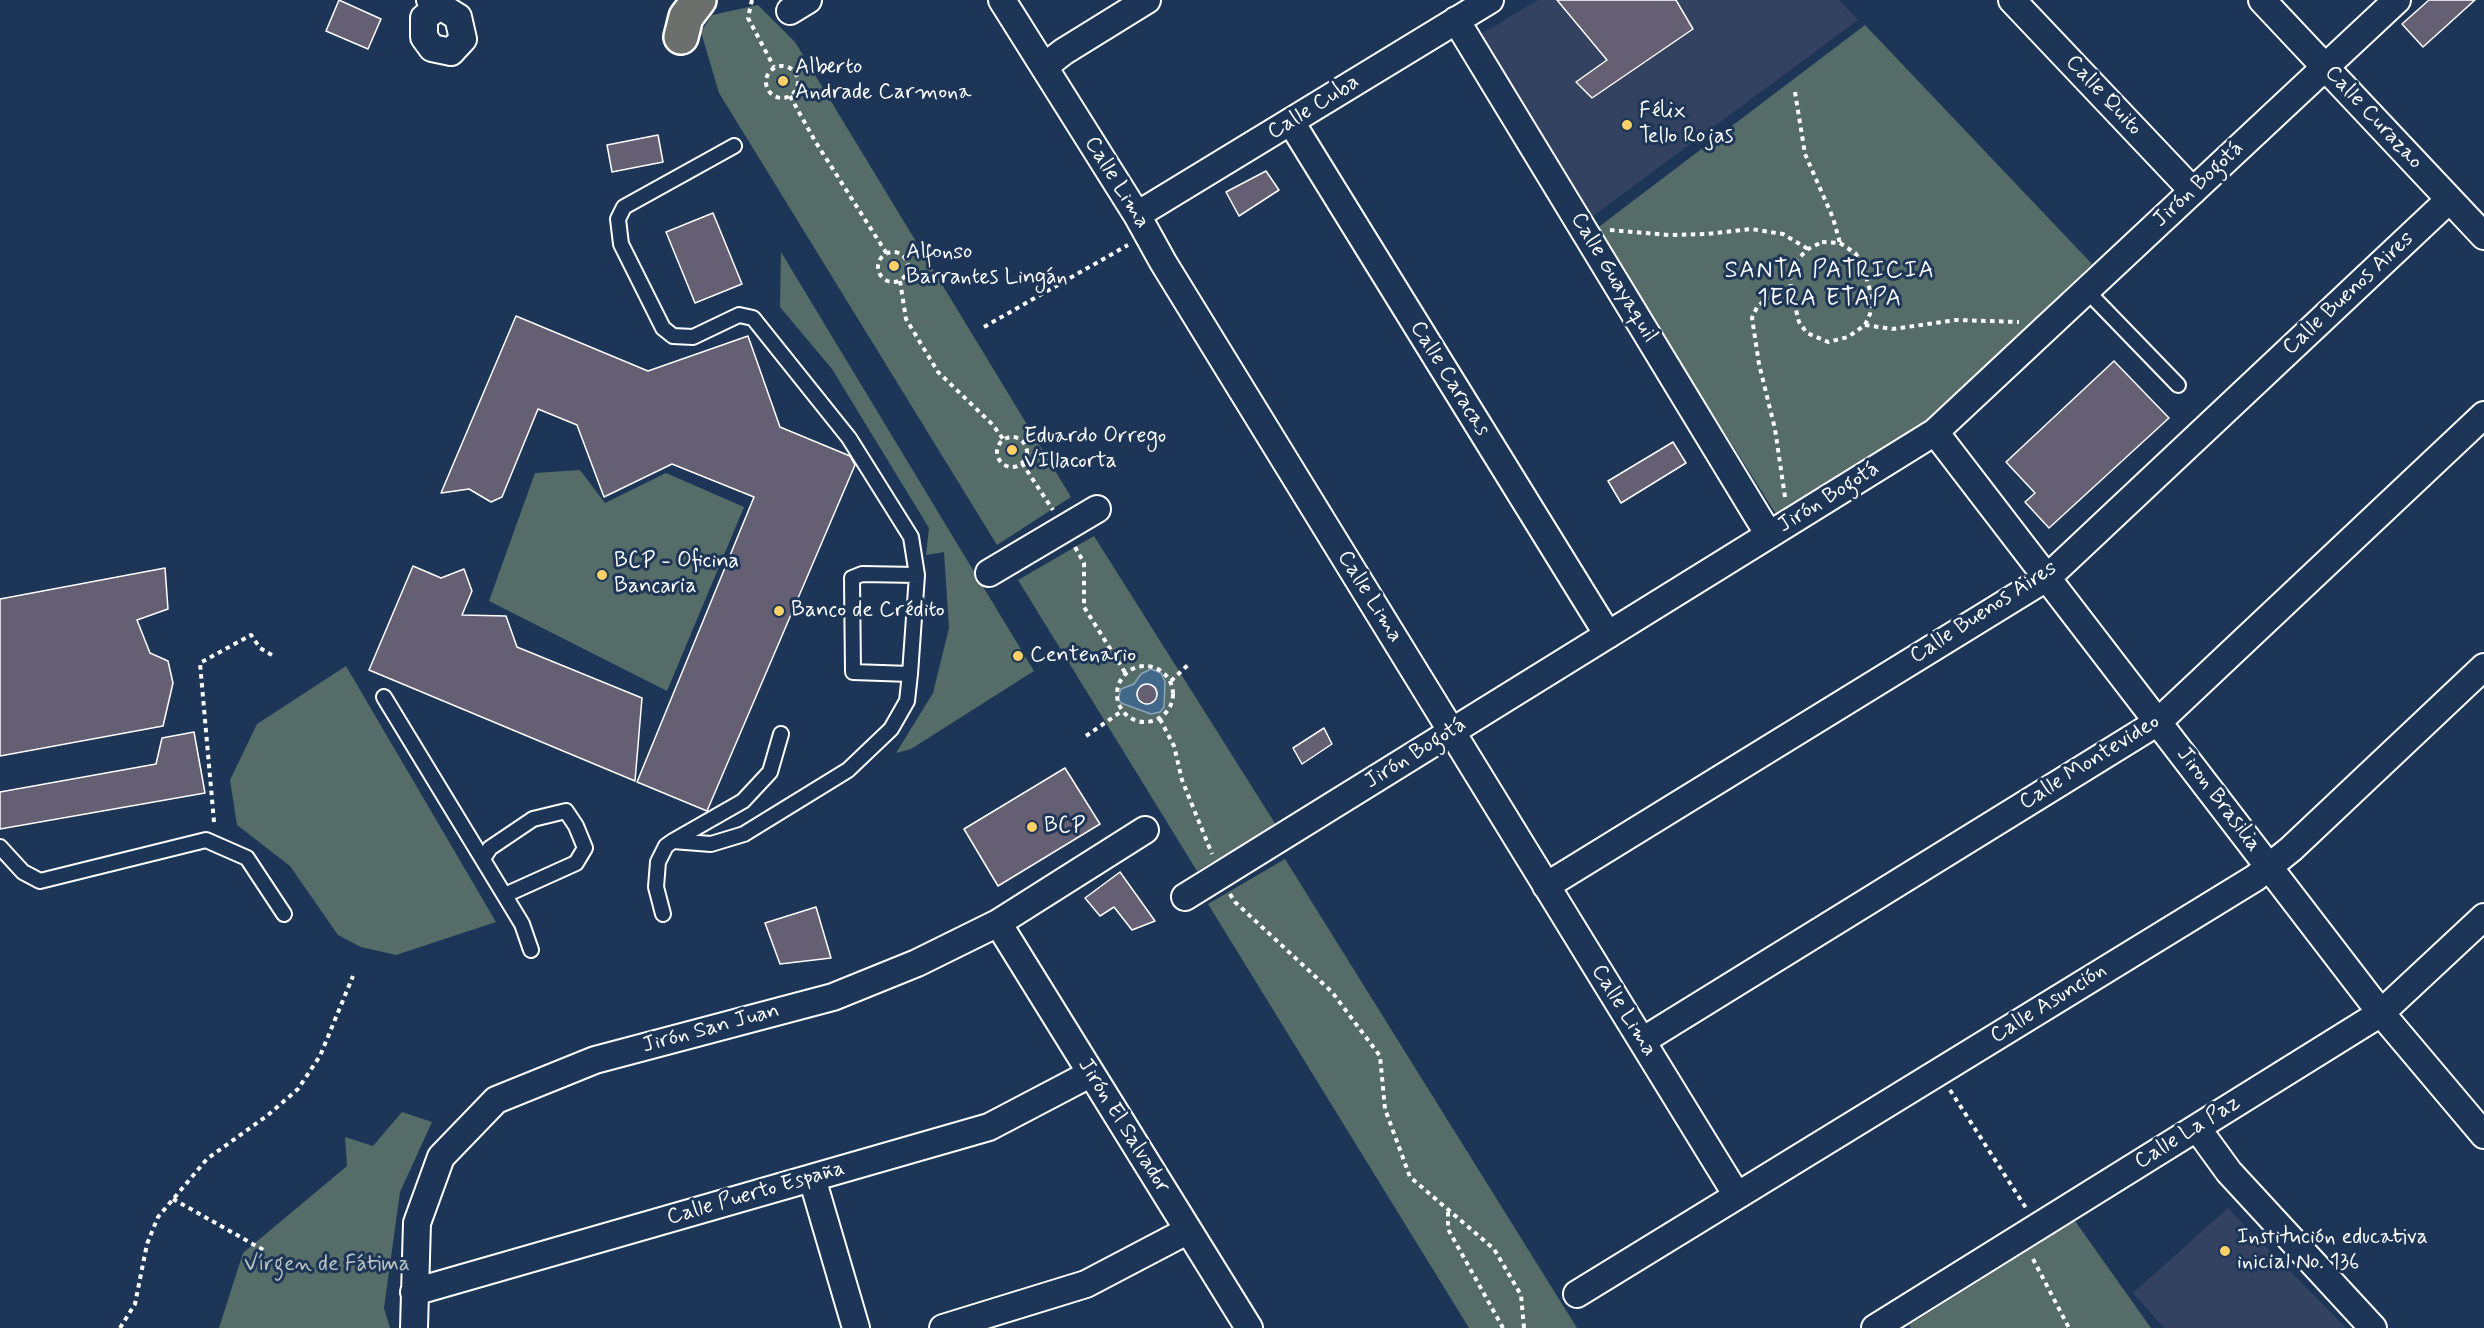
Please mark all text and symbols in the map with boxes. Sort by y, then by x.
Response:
street label: Calle Quito [2059,50,2147,142]
place label: Alberto Andrade Carmona [795,55,971,106]
street label: Calle Curazao [2318,61,2428,175]
street label: Calle Cuba [1263,70,1365,146]
marker: Alberto Andrade Carmona [776,74,790,88]
place label: Félix Tello Rojas [1639,99,1733,150]
marker: Félix Tello Rojas [1620,118,1634,132]
street label: Calle Lima [1077,132,1155,234]
street label: Jirón Bogotá [2148,136,2250,234]
street label: Calle Guayaquil [1564,208,1662,348]
street label: Calle Buenos Aires [2278,226,2420,362]
place label: Alfonso Barrantes Lingán [906,240,1068,292]
district label: SANTA PATRICIA 1ERA ETAPA [1722,258,1938,314]
marker: Alfonso Barrantes Lingán [887,259,901,273]
street label: Calle Caracas [1403,316,1495,442]
place label: Eduardo Orrego VIllacorta [1024,424,1166,476]
marker: Eduardo Orrego VIllacorta [1005,443,1019,457]
street label: Jirón Bogotá [1773,456,1885,540]
street label: Calle Lima [1330,546,1408,648]
place label: BCP - Oficina Bancaria [614,549,739,600]
street label: Calle Buenos Aires [1906,556,2062,670]
marker: BCP - Oficina Bancaria [595,568,609,582]
place label: Banco de Crédito [791,598,945,624]
marker: Banco de Crédito [772,604,786,618]
place label: Centenario [1030,643,1136,669]
marker: Centenario [1011,649,1025,663]
street label: Calle Montevideo [2015,709,2165,817]
street label: Jirón Bogotá [1360,712,1472,796]
street label: Jiron Brasilia [2170,742,2266,858]
place label: BCP [1044,814,1085,840]
marker: BCP [1025,820,1039,834]
street label: Calle Asunción [1986,958,2112,1050]
street label: Calle Lima [1584,960,1662,1062]
street label: Jirón San Juan [640,998,782,1060]
street label: Jirón El Salvador [1071,1054,1175,1198]
street label: Calle La Paz [2130,1090,2246,1176]
street label: Calle Puerto España [664,1156,848,1232]
place label: Institución educativa inicial No. 136 [2237,1225,2428,1276]
marker: Institución educativa inicial No. 136 [2218,1244,2232,1258]
park label: Vírgen de Fátima [244,1252,410,1278]

